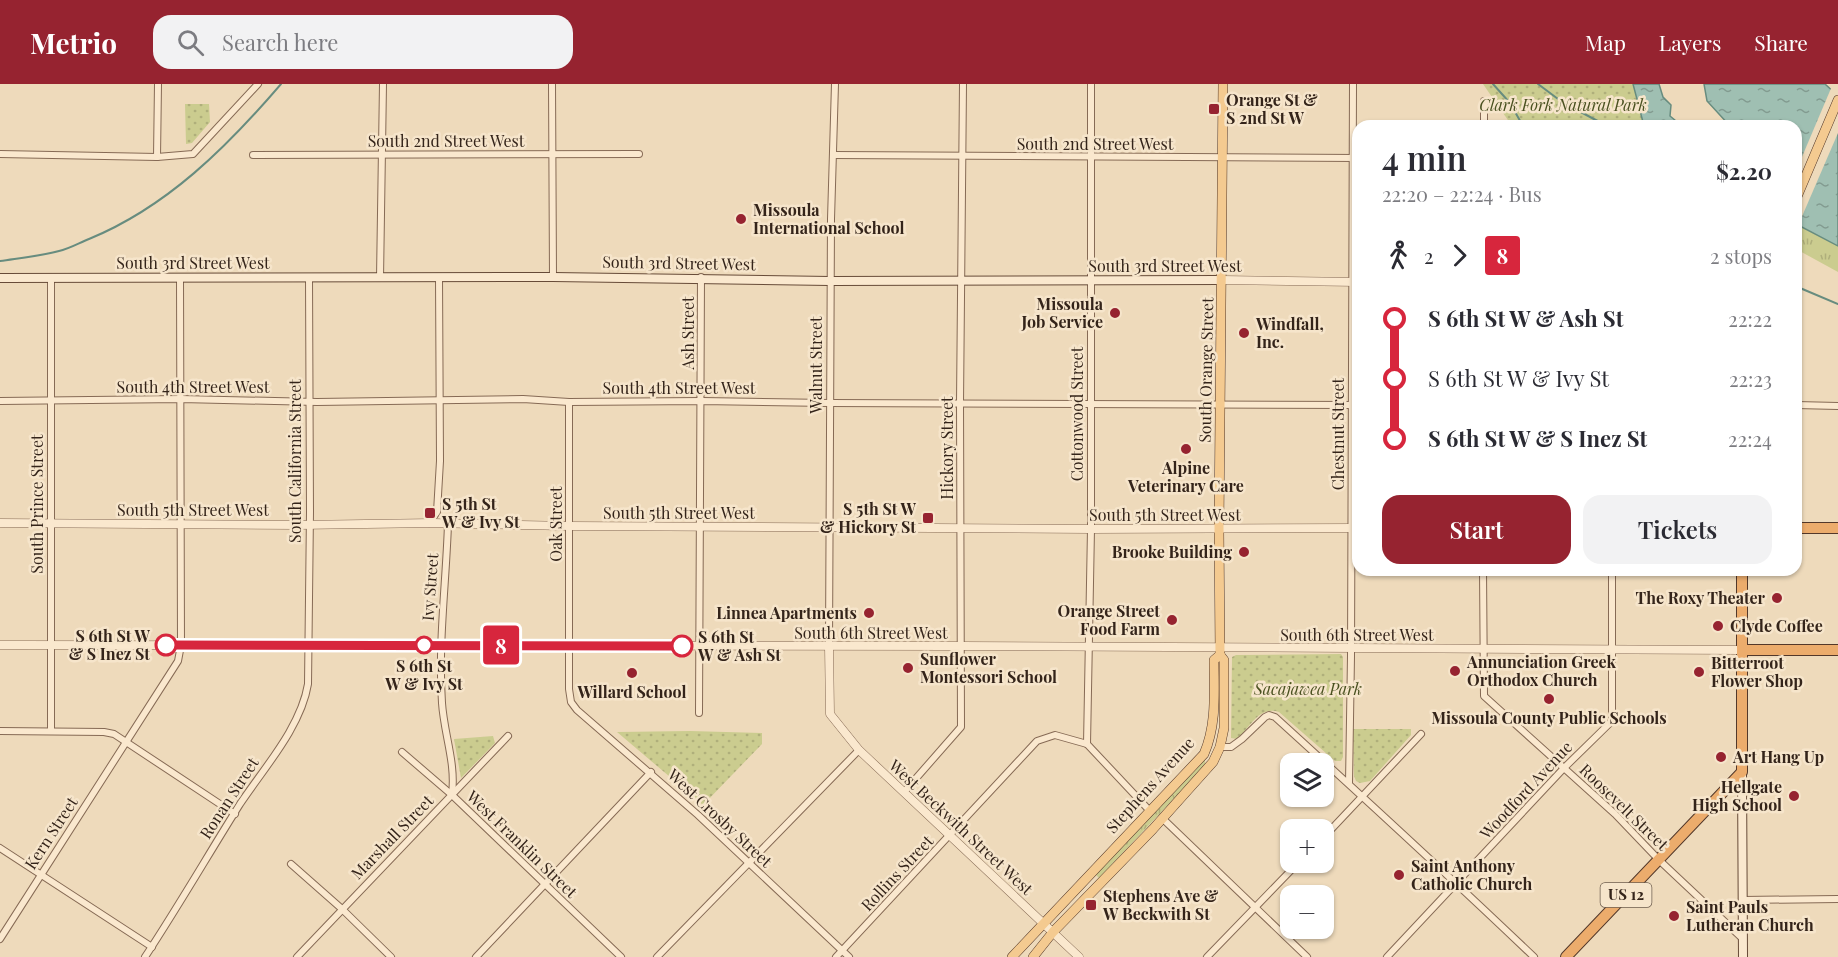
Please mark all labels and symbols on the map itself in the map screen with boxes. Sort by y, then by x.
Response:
place label: Orange St & S 2nd St W [1226,89,1318,128]
park label: Clark Fork Natural Park [1479,94,1647,115]
marker: Orange St & S 2nd St W [1207,102,1221,116]
street label: South 2nd Street West [368,130,525,151]
street label: South 2nd Street West [1017,133,1174,154]
place label: Missoula International School [753,199,904,238]
marker: Missoula International School [734,212,748,226]
street label: South 3rd Street West [602,251,756,274]
street label: South 3rd Street West [116,252,270,273]
street label: South 3rd Street West [1088,255,1242,276]
place label: Missoula Job Service [1020,293,1104,332]
street label: Ash Street [677,296,698,371]
street label: South Orange Street [1194,297,1217,443]
marker: Missoula Job Service [1108,306,1122,320]
place label: Windfall, Inc. [1255,313,1324,352]
street label: Walnut Street [805,316,826,415]
marker: Windfall, Inc. [1237,326,1251,340]
street label: Cottonwood Street [1066,346,1087,481]
street label: South 4th Street West [117,376,270,397]
street label: South 4th Street West [603,377,756,398]
street label: Chestnut Street [1327,377,1348,490]
street label: South California Street [284,379,305,543]
street label: Hickory Street [936,396,957,500]
street label: South Prince Street [26,434,47,574]
marker: Alpine Veterinary Care [1179,442,1193,456]
place label: Alpine Veterinary Care [1127,457,1244,496]
street label: Oak Street [545,486,566,562]
place label: S 5th St W & Ivy St [441,493,520,532]
place label: S 5th St W & Hickory St [820,498,917,537]
street label: South 5th Street West [117,499,269,520]
street label: South 5th Street West [603,502,755,523]
street label: South 5th Street West [1089,504,1241,525]
marker: S 5th St W & Ivy St [423,506,437,520]
marker: S 5th St W & Hickory St [921,511,935,525]
place label: Brooke Building [1112,541,1232,562]
marker: Brooke Building [1237,545,1251,559]
street label: Ivy Street [417,552,442,621]
place label: The Roxy Theater [1636,587,1766,608]
marker: The Roxy Theater [1770,591,1784,605]
place label: Orange Street Food Farm [1057,600,1161,639]
place label: Linnea Apartments [716,602,857,623]
marker: Linnea Apartments [862,606,876,620]
marker: Orange Street Food Farm [1165,613,1179,627]
place label: Clyde Coffee [1730,615,1823,636]
marker: Clyde Coffee [1711,619,1725,633]
street label: South 6th Street West [794,622,948,643]
street label: South 6th Street West [1280,624,1434,645]
place label: S 6th St W & S Inez St [69,625,151,664]
line badge: 8 [482,626,520,664]
place label: S 6th St W & Ash St [697,626,781,665]
marker: S 6th St W & S Inez St [155,634,177,656]
marker: S 6th St W & Ash St [671,635,693,657]
marker: S 6th St W & Ivy St [415,636,433,654]
place label: Sunflower Montessori School [920,648,1057,687]
place label: Annunciation Greek Orthodox Church [1466,651,1617,690]
place label: Bitterroot Flower Shop [1711,652,1803,691]
place label: S 6th St W & Ivy St [384,655,463,694]
marker: Sunflower Montessori School [901,661,915,675]
marker: Annunciation Greek Orthodox Church [1448,664,1462,678]
marker: Bitterroot Flower Shop [1692,665,1706,679]
marker: Willard School [625,666,639,680]
park label: Sacajawea Park [1253,678,1362,699]
place label: Willard School [577,681,686,702]
marker: Missoula County Public Schools [1542,692,1556,706]
place label: Missoula County Public Schools [1431,707,1667,728]
street label: Stephens Avenue [1101,732,1198,837]
street label: Woodford Avenue [1474,736,1576,844]
place label: Art Hang Up [1732,746,1824,767]
marker: Art Hang Up [1714,750,1728,764]
street label: Ronan Street [194,753,263,843]
street label: West Beckwith Street West [884,754,1038,899]
street label: Roosevelt Street [1575,759,1674,855]
street label: West Crosby Street [663,763,777,872]
place label: Hellgate High School [1692,776,1782,815]
street label: West Franklin Street [462,785,582,902]
marker: Hellgate High School [1787,789,1801,803]
street label: Marshall Street [346,790,437,883]
street label: Kern Street [19,792,82,873]
street label: Rollins Street [856,830,937,915]
place label: Saint Anthony Catholic Church [1411,855,1532,894]
marker: Saint Anthony Catholic Church [1392,868,1406,882]
road number: US 12 [1600,883,1652,907]
place label: Stephens Ave & W Beckwith St [1102,885,1219,924]
place label: Saint Pauls Lutheran Church [1686,896,1814,935]
marker: Stephens Ave & W Beckwith St [1084,898,1098,912]
marker: Saint Pauls Lutheran Church [1667,909,1681,923]

